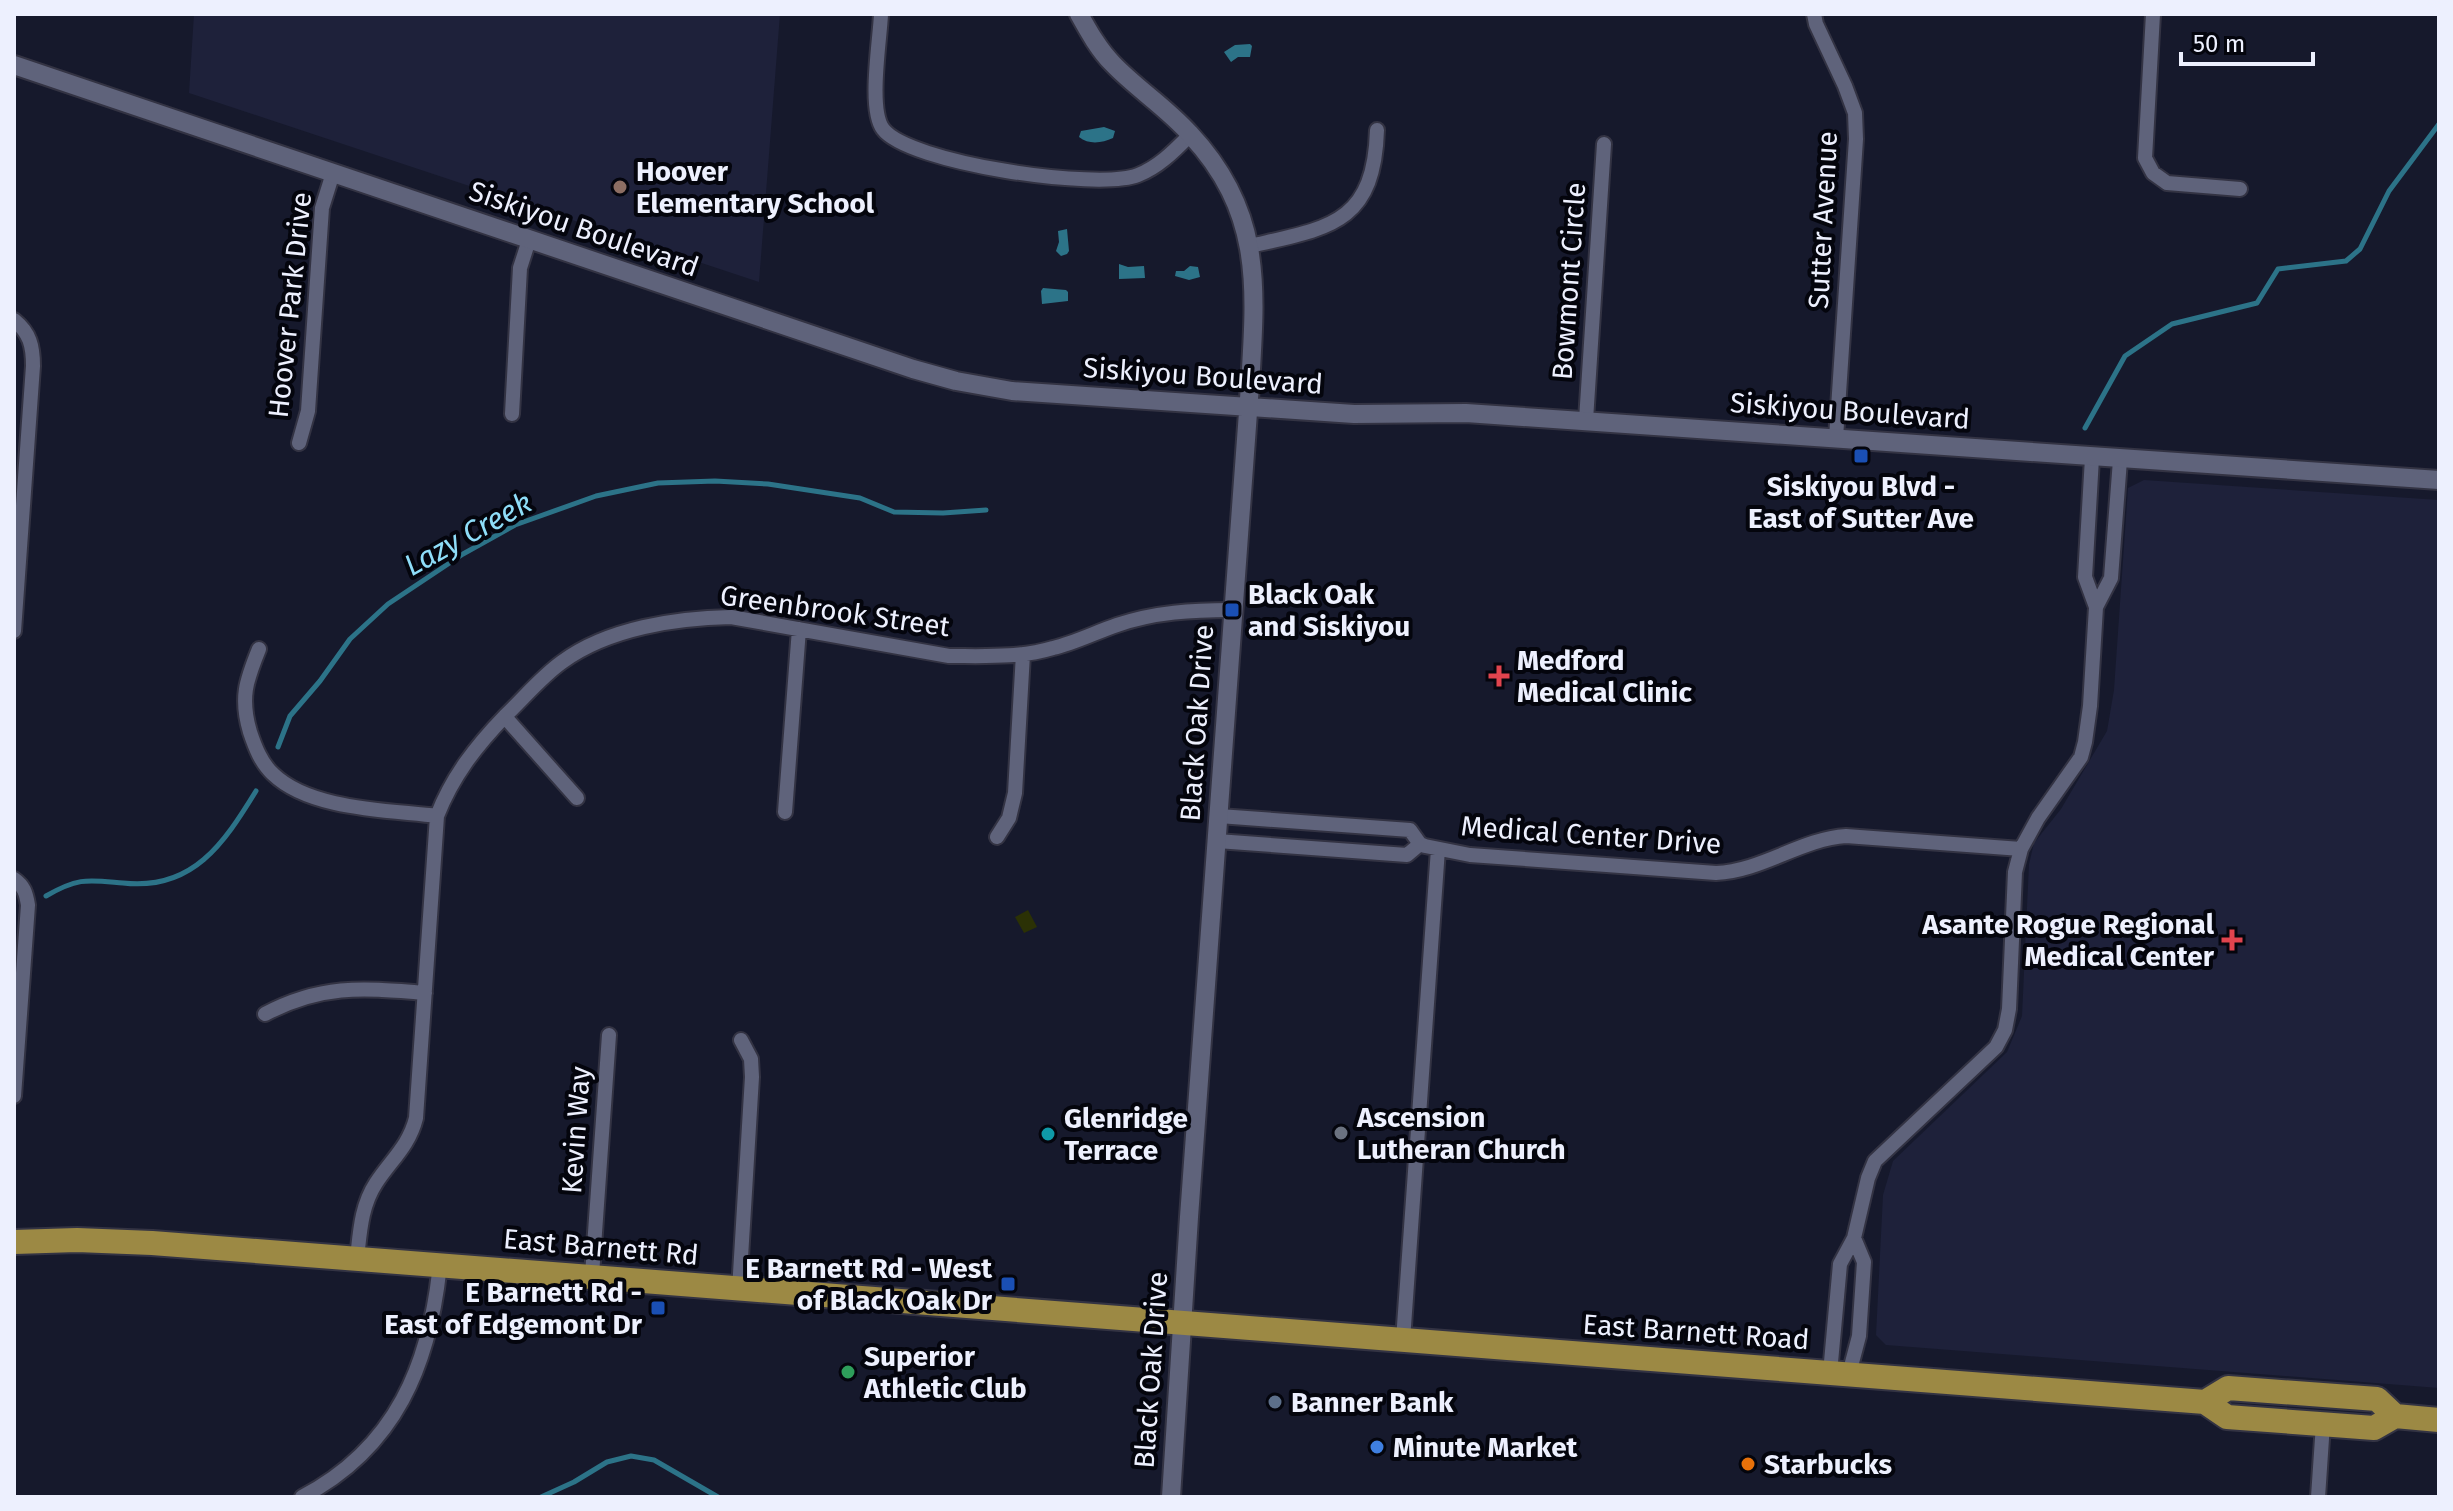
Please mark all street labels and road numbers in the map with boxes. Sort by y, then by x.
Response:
street label: Sutter Avenue [1802,130,1844,310]
street label: Siskiyou Boulevard [465,174,703,284]
street label: Bowmont Circle [1546,181,1592,381]
street label: Hoover Park Drive [262,190,318,420]
street label: Siskiyou Boulevard [1082,351,1324,401]
street label: Siskiyou Boulevard [1729,386,1971,436]
street label: Greenbrook Street [718,579,953,644]
street label: Black Oak Drive [1174,623,1220,823]
street label: Medical Center Drive [1460,809,1722,861]
street label: Kevin Way [555,1065,597,1195]
street label: East Barnett Rd [502,1222,700,1272]
street label: Black Oak Drive [1128,1270,1174,1470]
street label: East Barnett Road [1582,1308,1810,1356]

